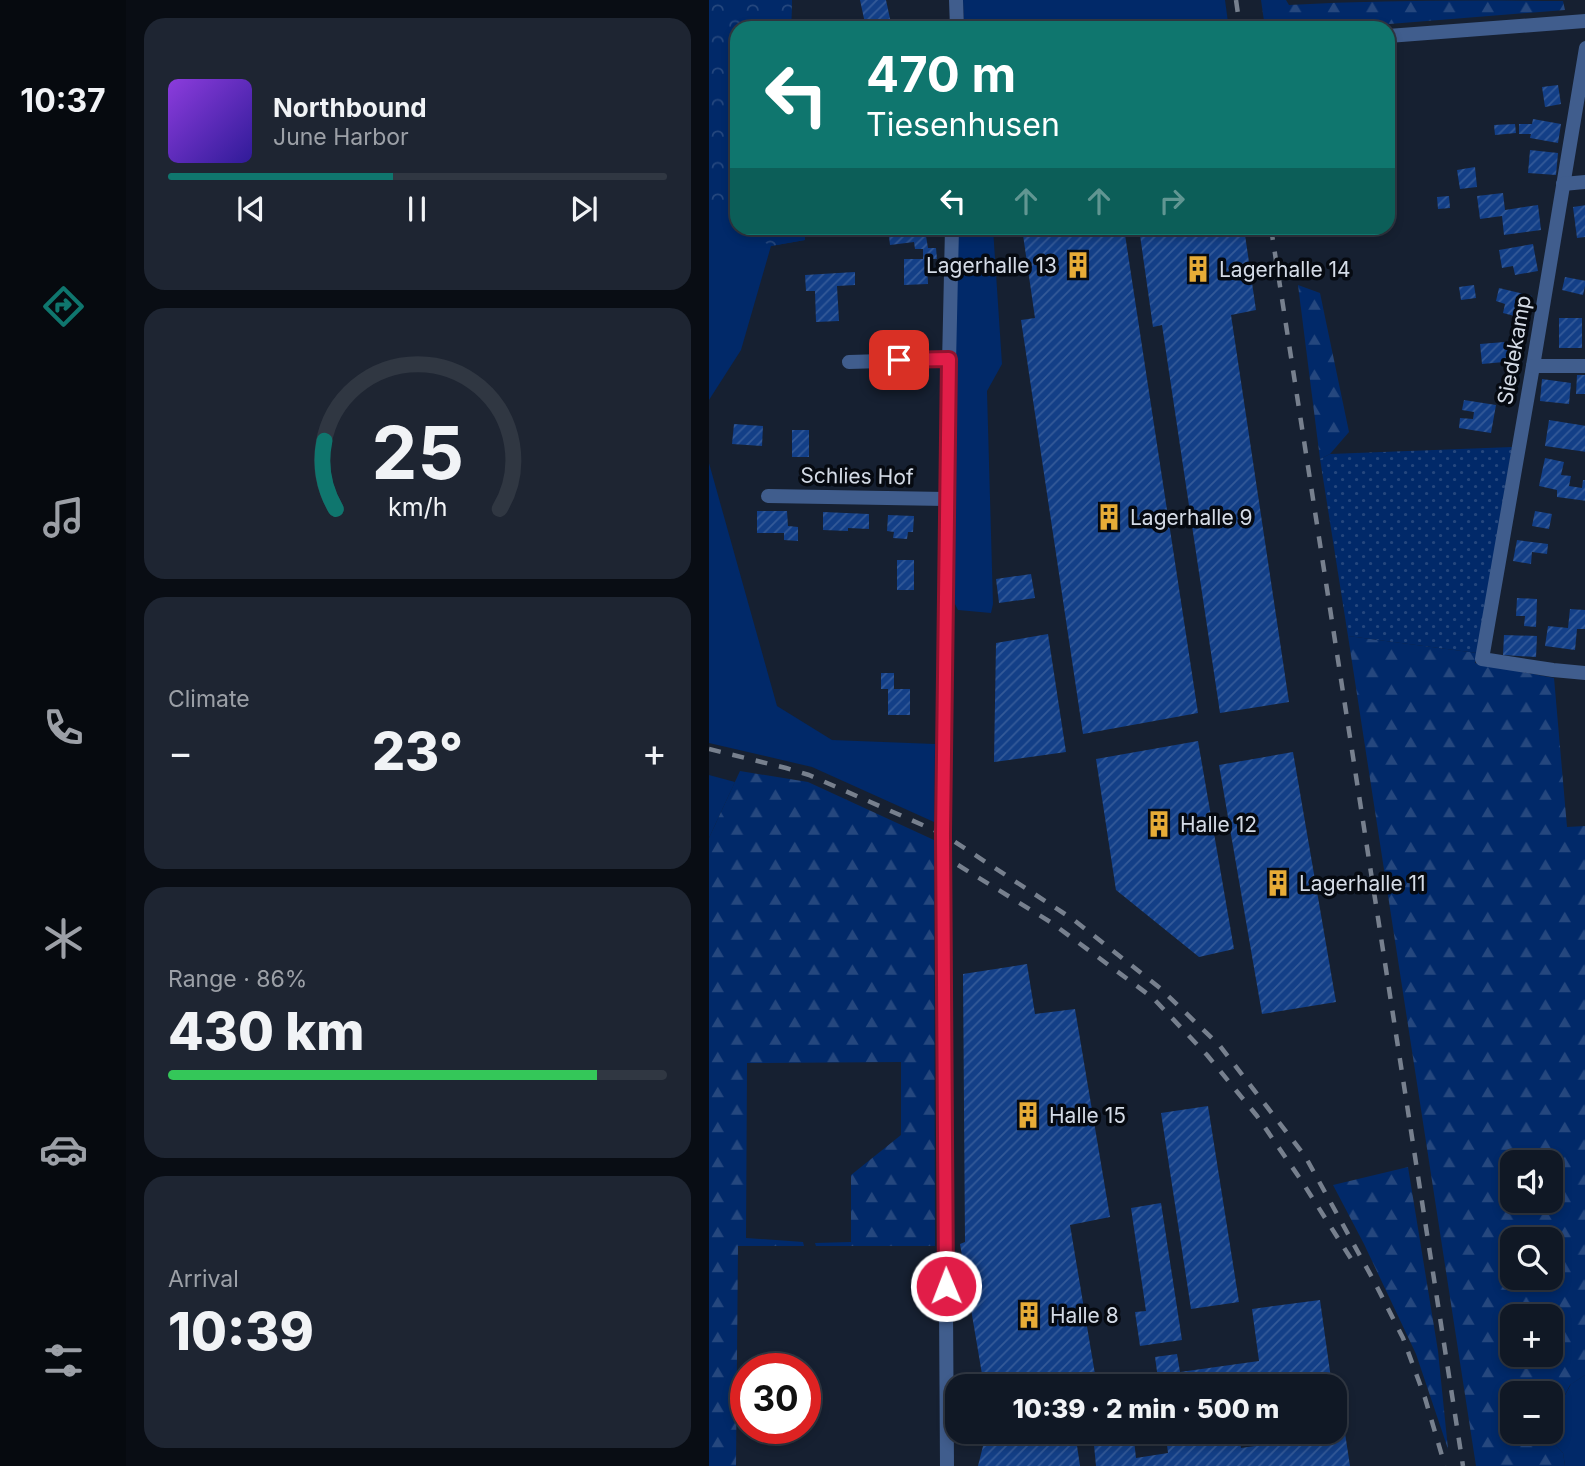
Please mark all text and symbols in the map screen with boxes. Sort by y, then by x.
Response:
text: 470 m [866,45,1016,104]
icon: left [751,49,842,140]
text: 10:37 [20,81,106,120]
text: Northbound [273,92,427,123]
text: Tiesenhusen [866,105,1060,144]
text: June Harbor [273,123,409,151]
icon: left [934,182,972,220]
icon: ahead [1007,182,1045,220]
icon: ahead [1080,182,1118,220]
icon: right [1153,182,1191,220]
icon: previous [232,190,270,228]
icon: pause [398,190,436,228]
icon: next [565,190,603,228]
building icon: Lagerhalle 13 [1063,250,1093,280]
place label: Lagerhalle 13 [926,253,1057,278]
building icon: Lagerhalle 14 [1183,254,1213,284]
place label: Lagerhalle 14 [1219,257,1351,282]
icon: directions [39,282,88,331]
street label: Siedekamp [1492,293,1536,407]
pin [869,330,929,390]
icon: arrive [880,341,918,379]
text: 25 [371,409,464,498]
street label: Schlies Hof [800,463,914,489]
text: km/h [388,492,447,522]
icon: music [39,493,88,542]
building icon: Lagerhalle 9 [1094,502,1124,532]
place label: Lagerhalle 9 [1130,505,1253,530]
text: Climate [168,685,250,713]
icon: phone [39,703,88,752]
text: 23° [372,720,463,783]
text: − [168,729,193,775]
text: + [642,729,667,775]
building icon: Halle 12 [1144,809,1174,839]
place label: Halle 12 [1180,812,1257,837]
building icon: Lagerhalle 11 [1263,868,1293,898]
place label: Lagerhalle 11 [1299,871,1426,896]
icon: climate [39,914,88,963]
text: Range · 86% [168,965,307,993]
text: 430 km [168,1000,364,1063]
building icon: Halle 15 [1013,1100,1043,1130]
place label: Halle 15 [1049,1103,1126,1128]
icon: car [39,1125,88,1174]
map controls [1500,1150,1563,1444]
button: sound [1500,1150,1563,1213]
button: search [1500,1227,1563,1290]
position arrow [909,1249,983,1323]
text: Arrival [168,1265,239,1293]
text: 10:39 [168,1300,314,1363]
building icon: Halle 8 [1014,1300,1044,1330]
place label: Halle 8 [1050,1303,1119,1328]
button: + [1500,1304,1563,1367]
icon: filters [39,1336,88,1385]
speed limit sign: 30 [730,1353,821,1444]
button: − [1500,1381,1563,1444]
text: 10:39 · 2 min · 500 m [1013,1393,1279,1424]

